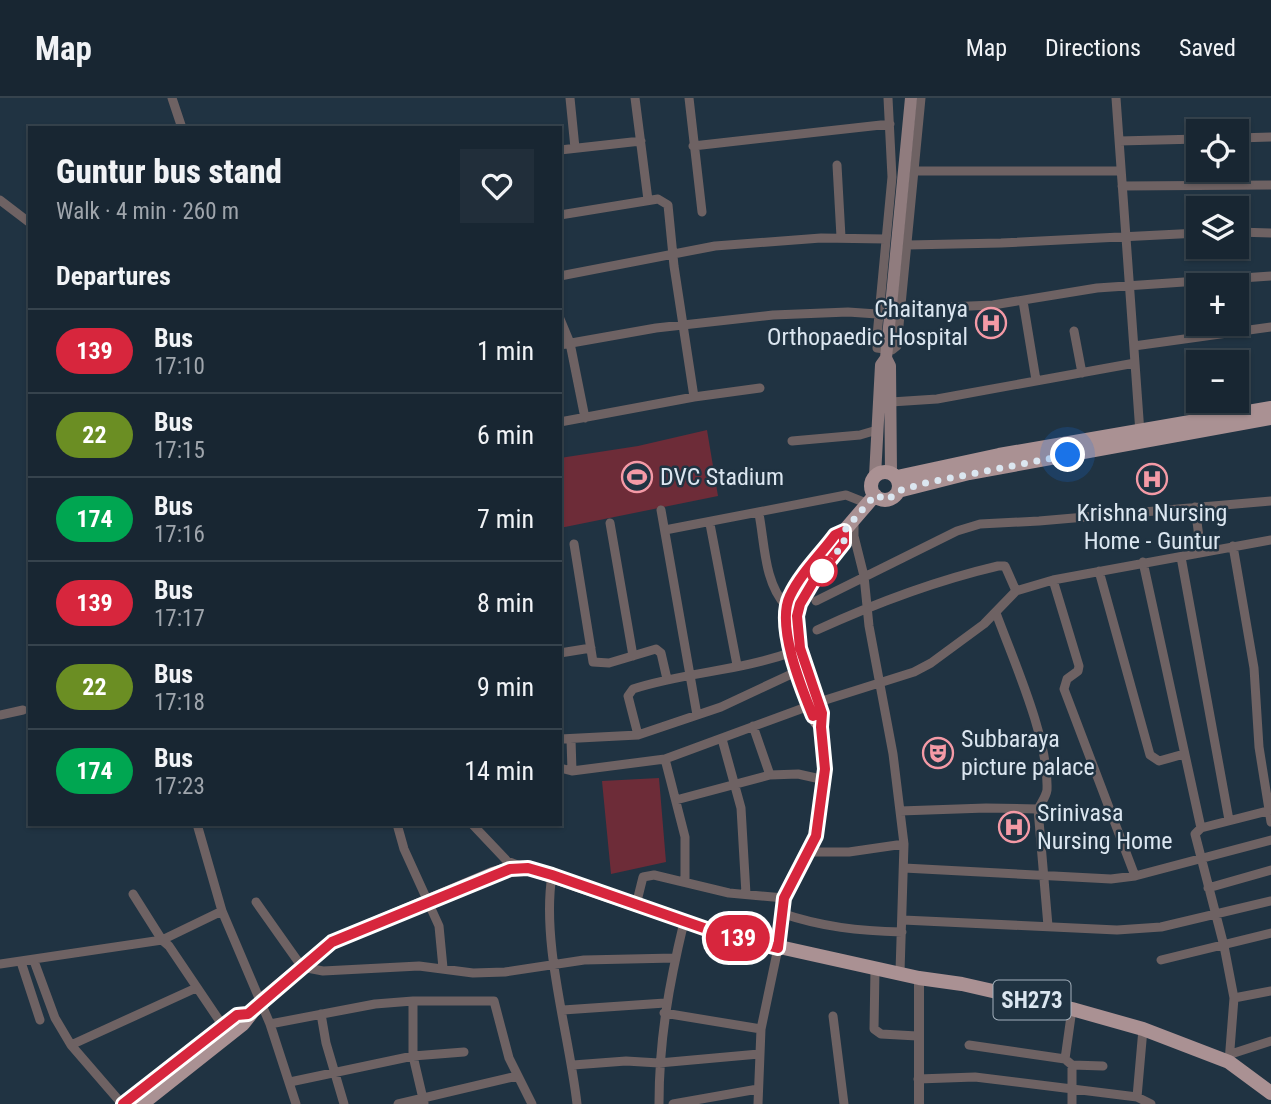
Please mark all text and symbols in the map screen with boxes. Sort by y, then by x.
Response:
text: Map [35,29,92,68]
text: Map [966,34,1007,62]
text: Directions [1045,34,1141,62]
text: Saved [1179,34,1236,62]
map controls [1186,119,1249,413]
button: locate [1186,119,1249,182]
button: heart [460,149,534,223]
text: Guntur bus stand [56,152,282,191]
button: layers [1186,196,1249,259]
text: Walk · 4 min · 260 m [56,198,239,225]
text: Departures [56,261,171,291]
button: + [1186,273,1249,336]
place label: Chaitanya Orthopaedic Hospital [767,295,968,351]
hospital icon: Chaitanya Orthopaedic Hospital [974,306,1008,340]
text: Bus [154,323,193,353]
text: 1 min [477,336,534,366]
text: 139 [76,337,113,365]
button: − [1186,350,1249,413]
text: 17:10 [154,353,205,380]
text: Bus [154,407,193,437]
text: 6 min [477,420,534,450]
text: 22 [82,421,107,449]
text: 17:15 [154,437,205,464]
your location [1050,437,1085,472]
sports icon: DVC Stadium [620,460,654,494]
hospital icon: Krishna Nursing Home - Guntur [1135,462,1169,496]
place label: DVC Stadium [660,463,784,491]
text: Bus [154,491,193,521]
place label: Krishna Nursing Home - Guntur [1077,499,1227,555]
text: 7 min [477,504,534,534]
text: 174 [76,505,113,533]
text: 17:16 [154,521,205,548]
unlabelled marker [807,556,837,586]
text: Bus [154,575,193,605]
text: 8 min [477,588,534,618]
text: 139 [76,589,113,617]
text: 17:17 [154,605,205,632]
text: Bus [154,659,193,689]
text: 9 min [477,672,534,702]
text: 22 [82,673,107,701]
text: 17:18 [154,689,205,716]
place label: Subbaraya picture palace [961,725,1095,781]
theatre icon: Subbaraya picture palace [921,736,955,770]
text: Bus [154,743,193,773]
text: 14 min [464,756,534,786]
text: 174 [76,757,113,785]
text: 17:23 [154,773,205,800]
place label: Srinivasa Nursing Home [1037,799,1172,855]
hospital icon: Srinivasa Nursing Home [997,810,1031,844]
line badge: 139 [698,915,778,961]
text: 139 [720,924,756,952]
road number: SH273 [993,980,1070,1020]

